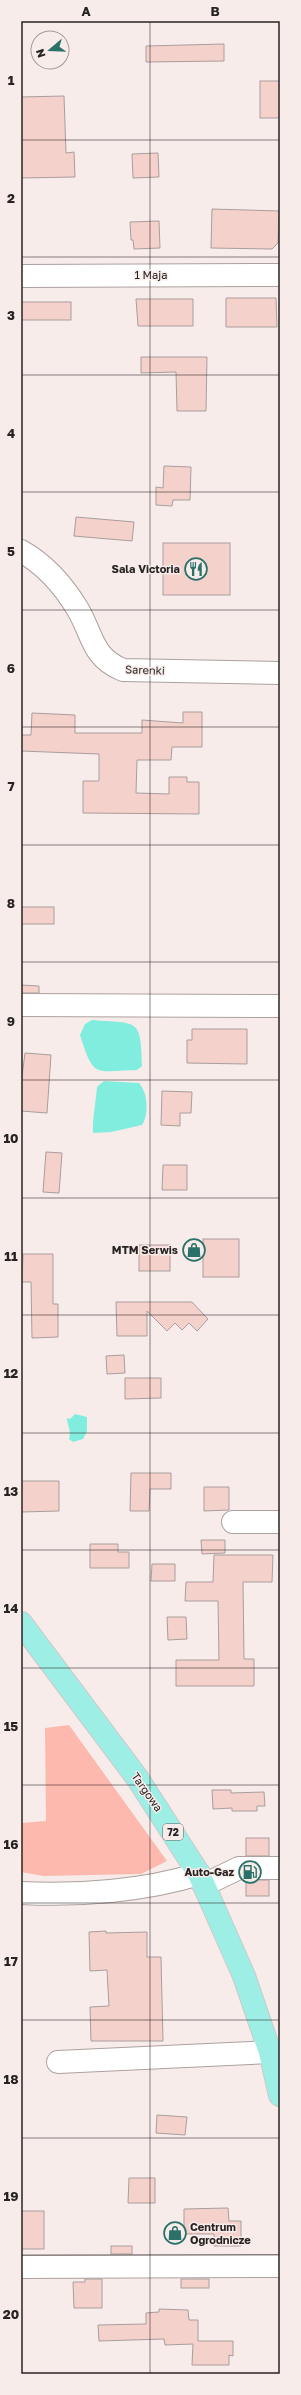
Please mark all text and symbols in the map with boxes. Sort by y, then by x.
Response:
text: A [81,3,91,19]
text: B [210,3,220,19]
north arrow [30,30,70,70]
text: N [33,47,48,59]
text: 1 [8,72,15,88]
text: 2 [7,190,15,206]
street label: 1 Maja [135,268,167,281]
text: 3 [7,307,15,323]
text: 4 [7,425,15,441]
text: 5 [7,543,15,559]
restaurant icon: Sala Victoria [183,556,209,582]
place label: Sala Victoria [112,562,180,575]
text: 6 [7,660,15,676]
street label: Sarenki [125,662,165,677]
text: 7 [7,778,15,794]
text: 8 [7,895,15,911]
text: 9 [7,1013,15,1029]
text: 10 [3,1130,19,1146]
shop icon: MTM Serwis [181,1237,207,1263]
place label: MTM Serwis [112,1243,178,1256]
text: 11 [4,1248,18,1264]
text: 12 [4,1365,18,1381]
text: 13 [4,1483,18,1499]
text: 14 [4,1600,18,1616]
text: 15 [4,1718,18,1734]
street label: Targowa [129,1770,165,1814]
road number: 72 [163,1824,183,1840]
text: 16 [4,1836,18,1852]
fuel station icon: Auto-Gaz [237,1859,263,1885]
place label: Auto-Gaz [185,1865,234,1878]
text: 17 [4,1953,18,1969]
text: 18 [3,2071,19,2087]
text: 19 [4,2188,18,2204]
shop icon: Centrum Ogrodnicze [162,2220,188,2246]
place label: Centrum Ogrodnicze [190,2220,251,2246]
text: 20 [3,2306,19,2322]

